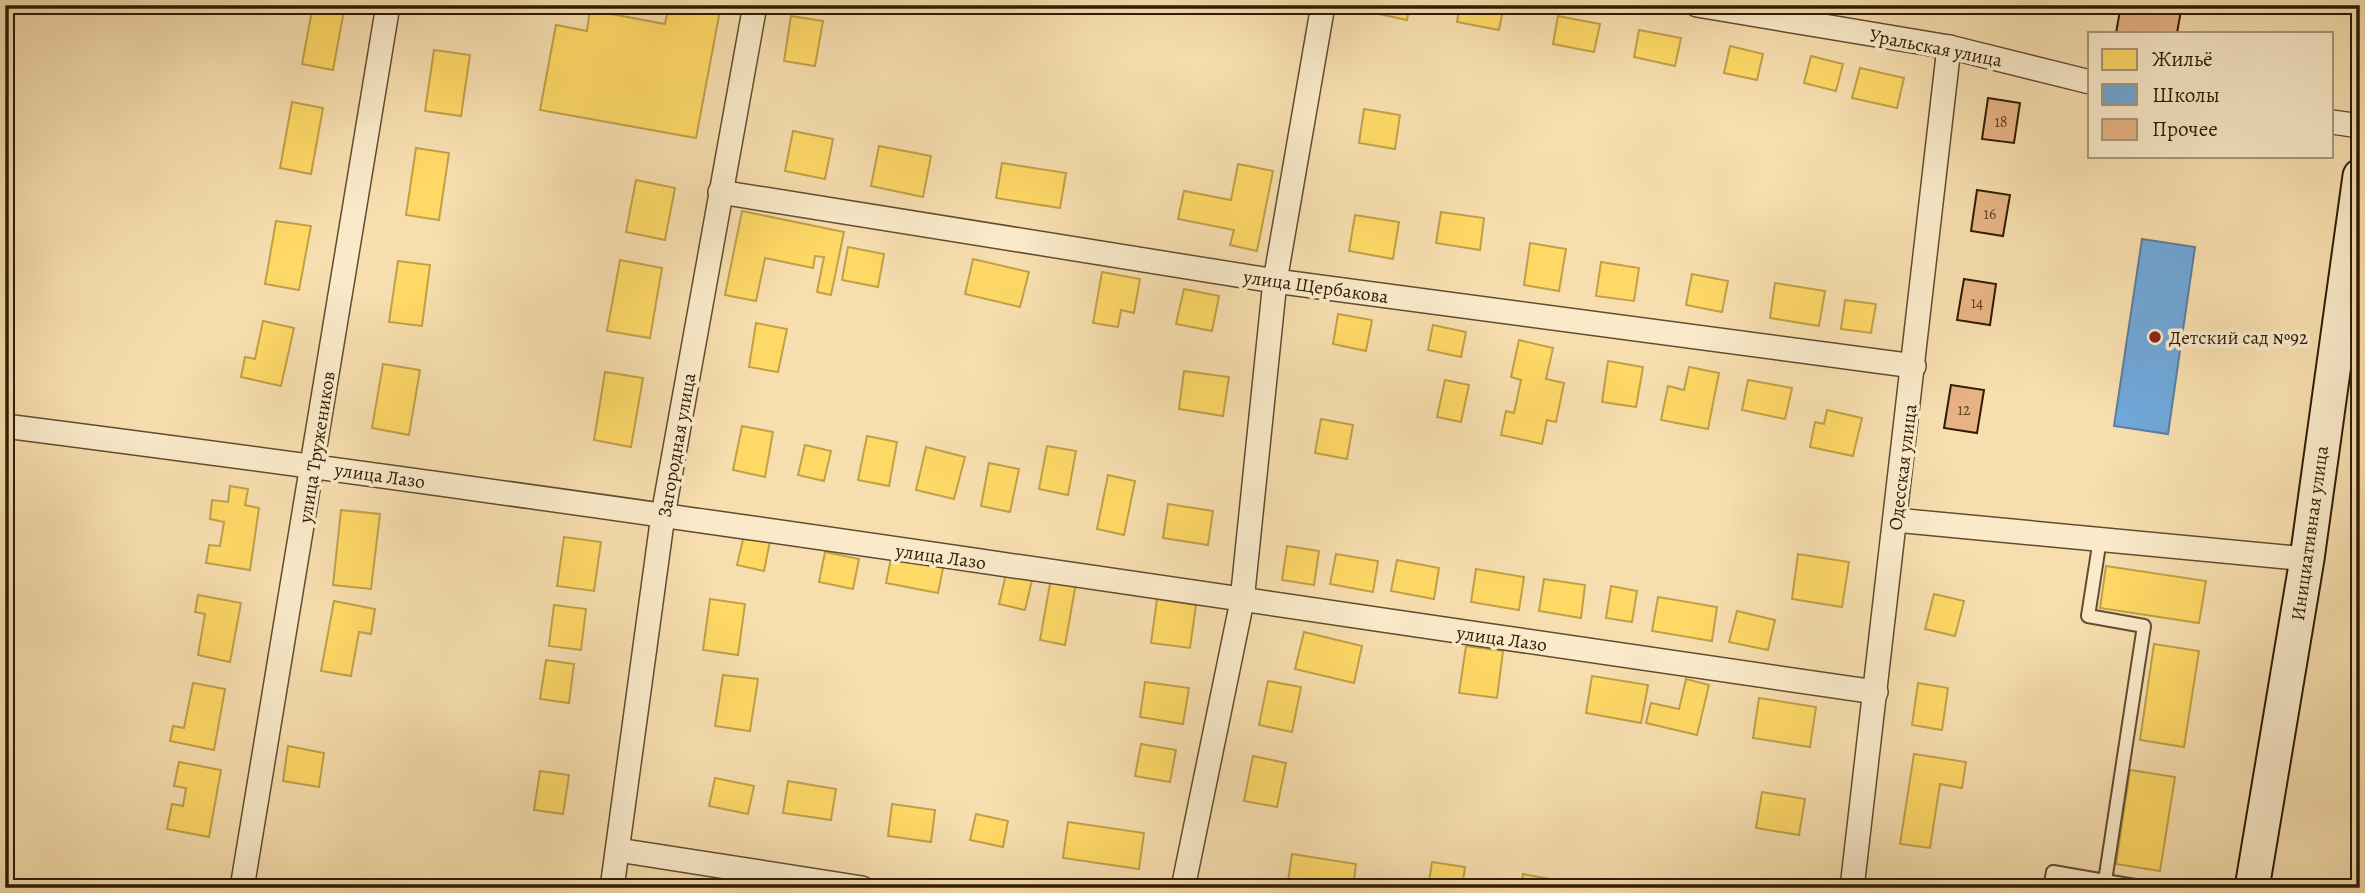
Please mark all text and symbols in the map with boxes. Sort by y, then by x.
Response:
street label: Уральская улица [1867,22,2005,74]
legend [2088,32,2334,158]
text: Жильё [2152,45,2213,73]
text: Школы [2152,81,2220,109]
house number: 18 [1994,111,2008,133]
text: Прочее [2152,115,2218,143]
house number: 16 [1984,203,1996,225]
street label: улица Щербакова [1241,264,1390,310]
house number: 14 [1971,292,1983,314]
place label: Детский сад №92 [2169,325,2308,351]
marker: Детский сад №92 [2147,329,2163,345]
street label: улица Тружеников [292,369,342,526]
street label: Загородная улица [651,371,703,520]
house number: 12 [1957,399,1971,421]
street label: Одесская улица [1882,402,1924,532]
street label: Инициативная улица [2285,444,2335,622]
street label: улица Лазо [332,457,427,495]
street label: улица Лазо [893,538,988,576]
street label: улица Лазо [1454,620,1549,658]

